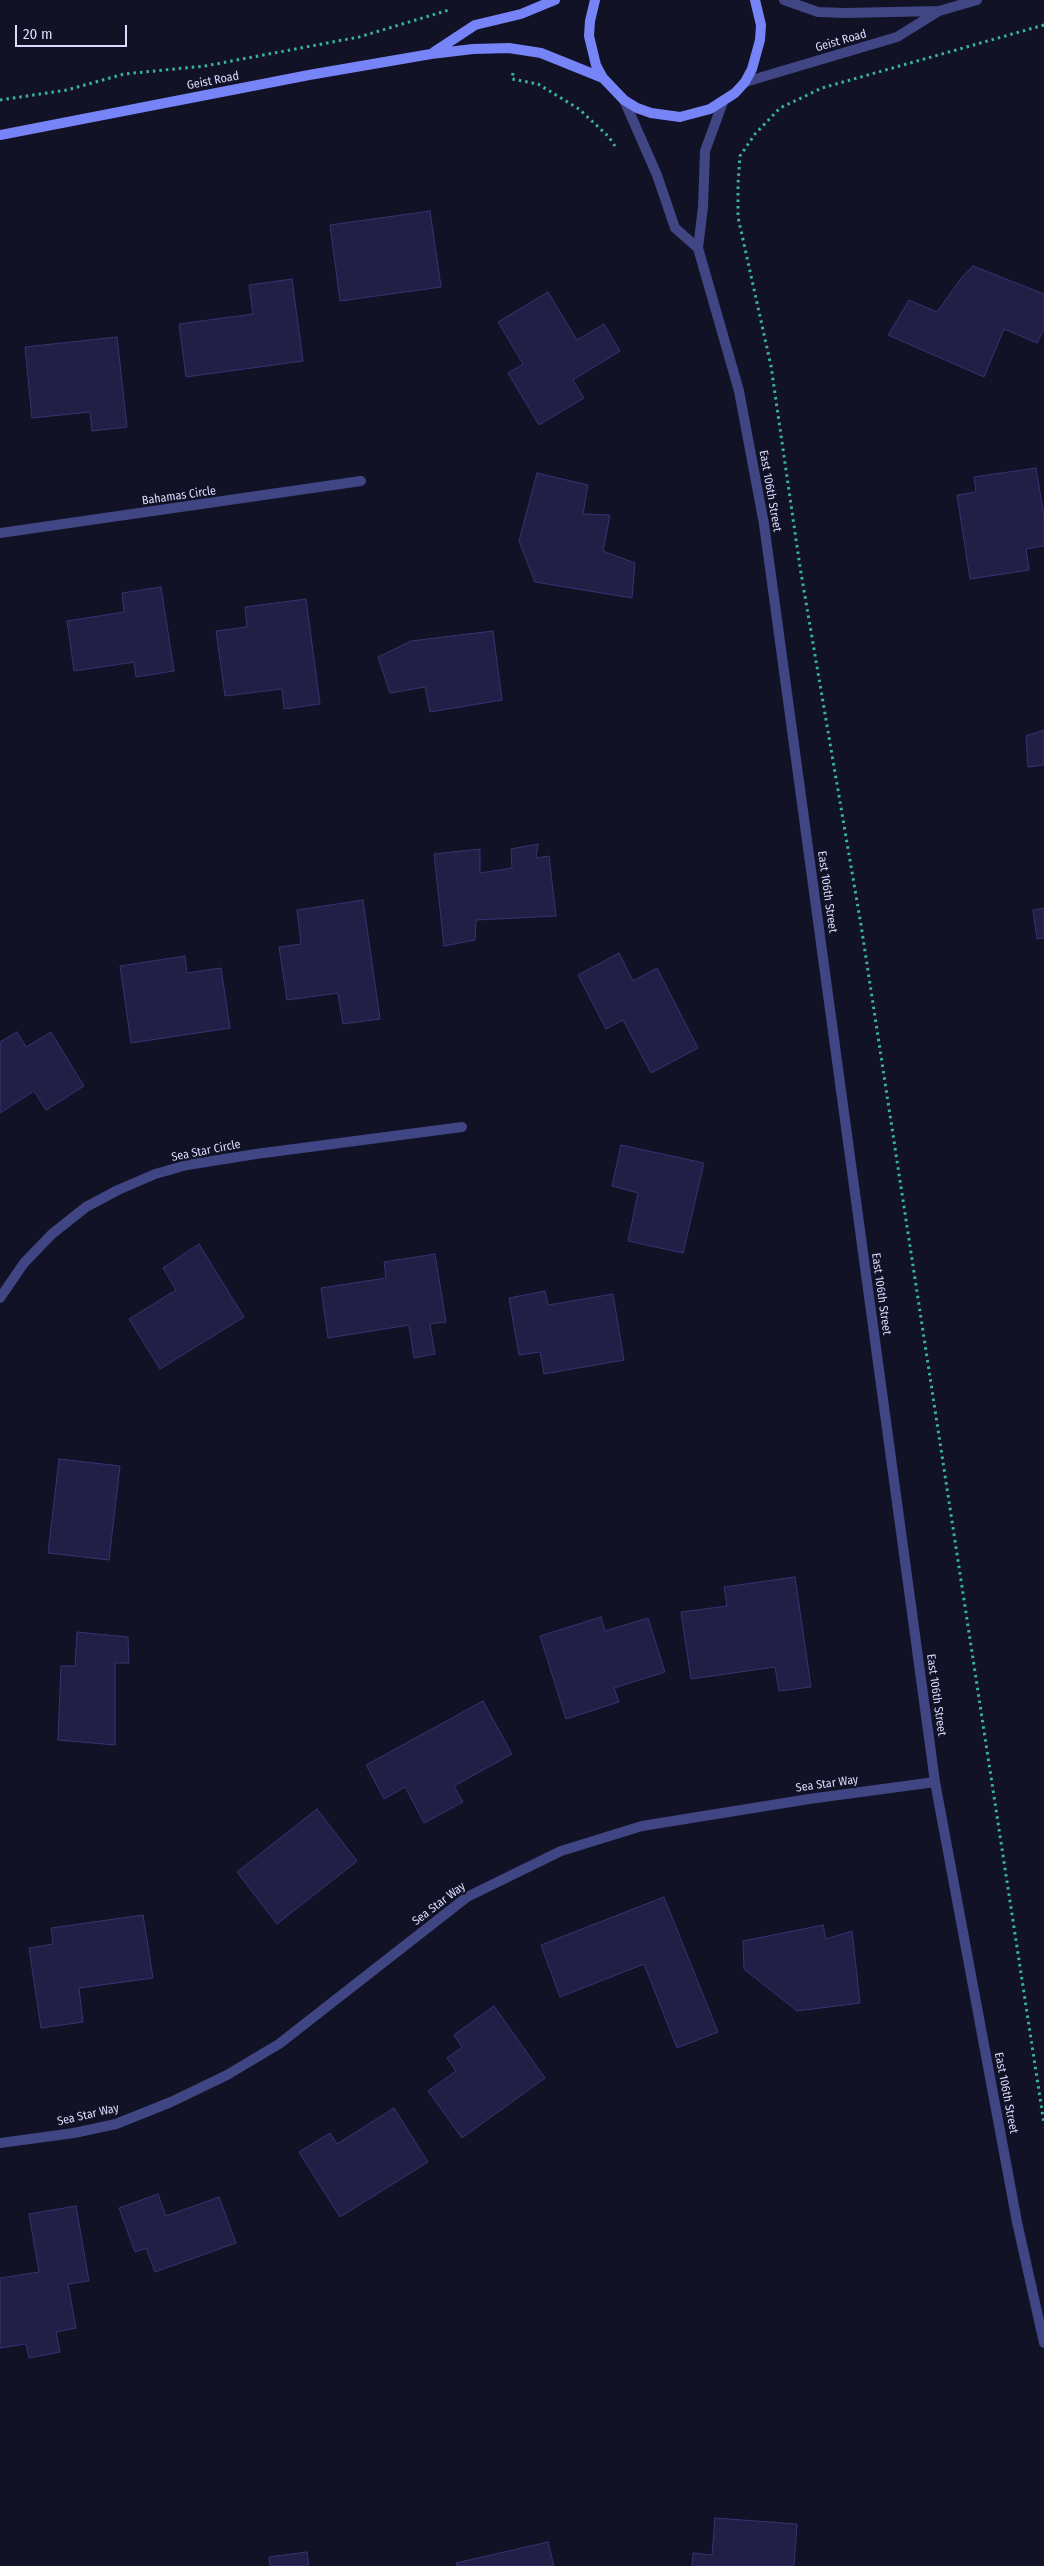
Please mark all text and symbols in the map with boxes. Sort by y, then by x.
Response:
scale bar [18,15,130,47]
text: 20 m [23,25,53,43]
street label: Geist Road [814,27,868,55]
street label: Geist Road [186,69,240,93]
street label: East 106th Street [756,449,784,533]
street label: Bahamas Circle [141,484,217,508]
street label: East 106th Street [814,850,840,934]
street label: Sea Star Circle [170,1137,242,1165]
street label: East 106th Street [868,1252,894,1336]
street label: East 106th Street [923,1653,949,1737]
street label: Sea Star Way [795,1772,859,1796]
street label: Sea Star Way [410,1879,468,1929]
street label: East 106th Street [991,2051,1021,2135]
street label: Sea Star Way [56,2101,120,2129]

